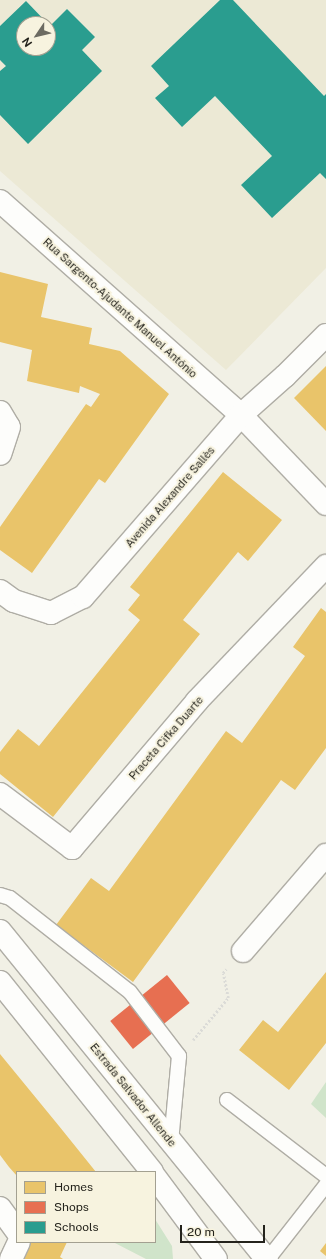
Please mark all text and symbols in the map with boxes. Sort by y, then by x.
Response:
north arrow [16,16,56,56]
text: N [20,35,34,49]
street label: Rua Sargento-Ajudante Manuel António [40,235,200,381]
street label: Avenida Alexandre Sallès [123,444,217,550]
street label: Praceta Cifka Duarte [126,694,206,782]
street label: Estrada Salvador Allende [87,1041,179,1149]
legend [16,1171,156,1243]
text: Homes [54,1180,93,1194]
text: Shops [54,1200,89,1214]
scale bar [182,1217,267,1243]
text: Schools [54,1220,99,1234]
text: 20 m [187,1225,215,1239]

